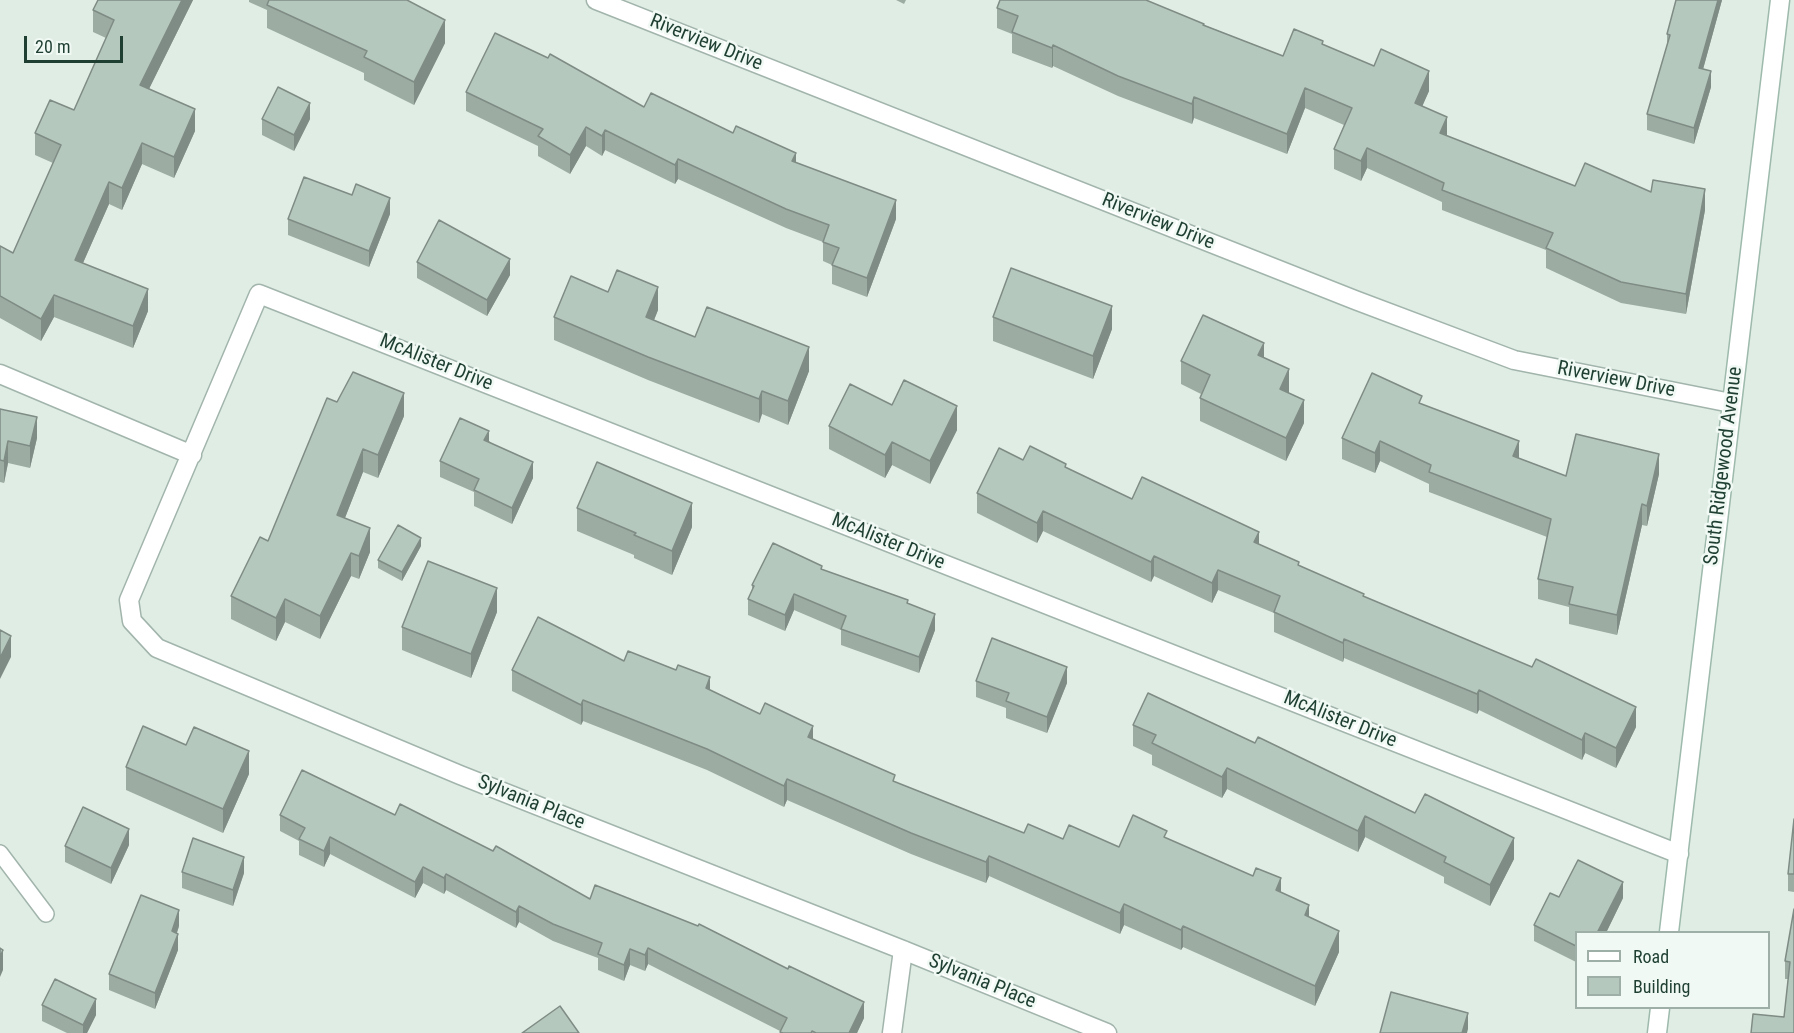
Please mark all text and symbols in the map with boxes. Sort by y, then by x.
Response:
street label: Riverview Drive [646,10,766,76]
scale bar [27,24,126,62]
text: 20 m [35,36,70,57]
street label: Riverview Drive [1098,189,1218,255]
street label: McAlister Drive [376,329,496,397]
street label: Riverview Drive [1555,357,1677,403]
street label: South Ridgewood Avenue [1700,365,1748,567]
street label: McAlister Drive [828,508,948,576]
street label: McAlister Drive [1280,686,1400,754]
street label: Sylvania Place [474,771,588,835]
legend [1575,931,1770,1009]
text: Road [1633,946,1669,967]
street label: Sylvania Place [925,950,1039,1014]
text: Building [1633,976,1690,997]

